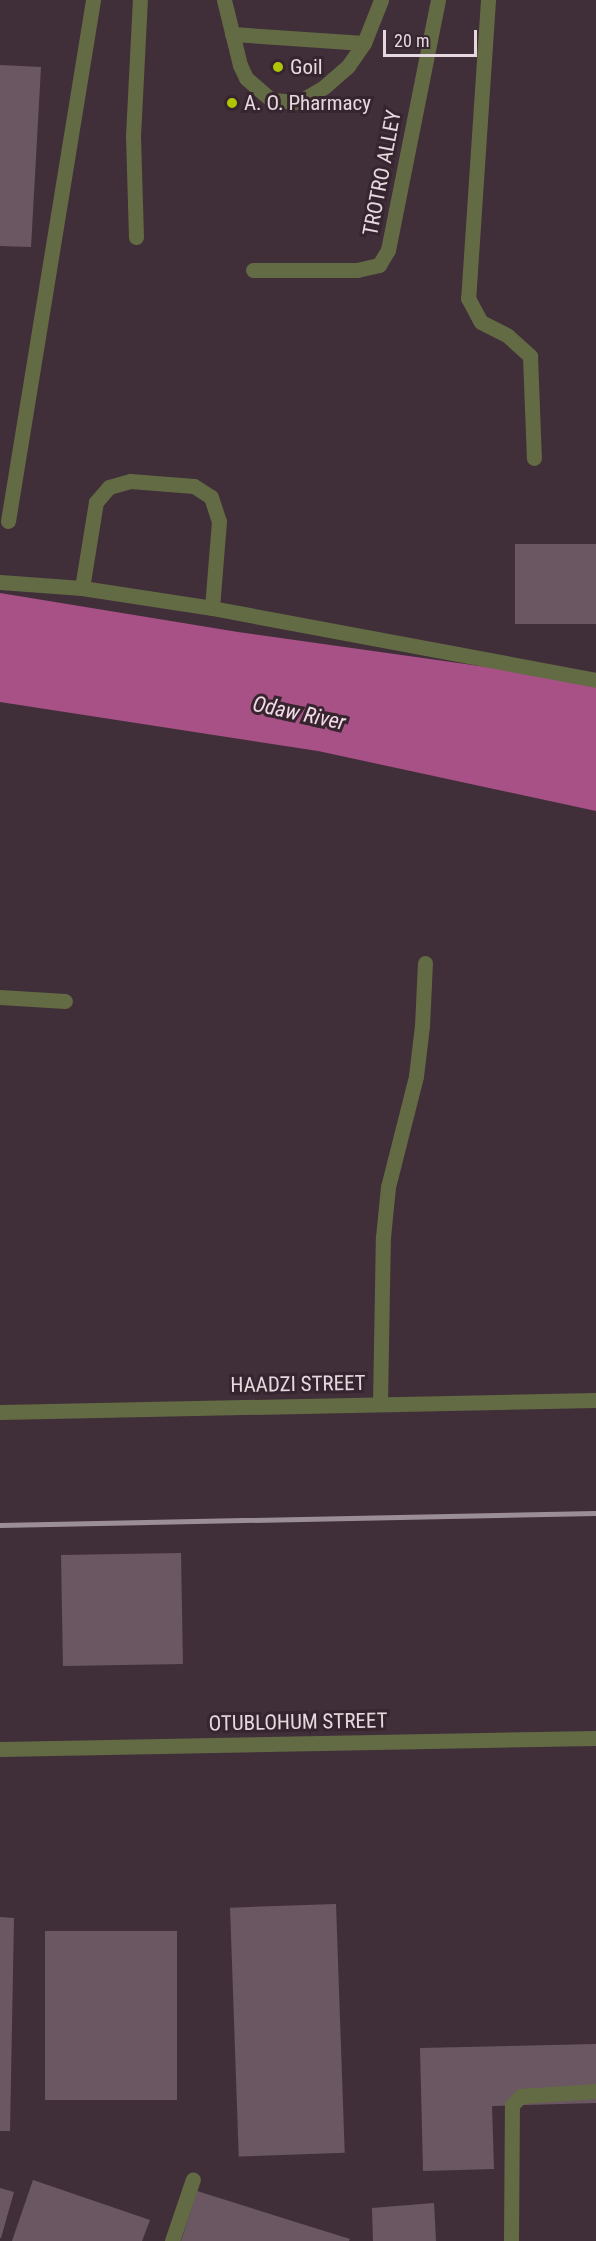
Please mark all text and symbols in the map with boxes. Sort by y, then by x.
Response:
scale bar [386,18,480,56]
text: 20 m [394,30,429,51]
place label: Goil [290,54,323,80]
marker: Goil [271,60,285,74]
place label: A. O. Pharmacy [244,90,371,116]
marker: A. O. Pharmacy [225,96,239,110]
street label: TROTRO ALLEY [357,108,407,238]
water label: Odaw River [250,690,348,736]
street label: HAADZI STREET [230,1370,366,1398]
street label: OTUBLOHUM STREET [208,1708,388,1736]

